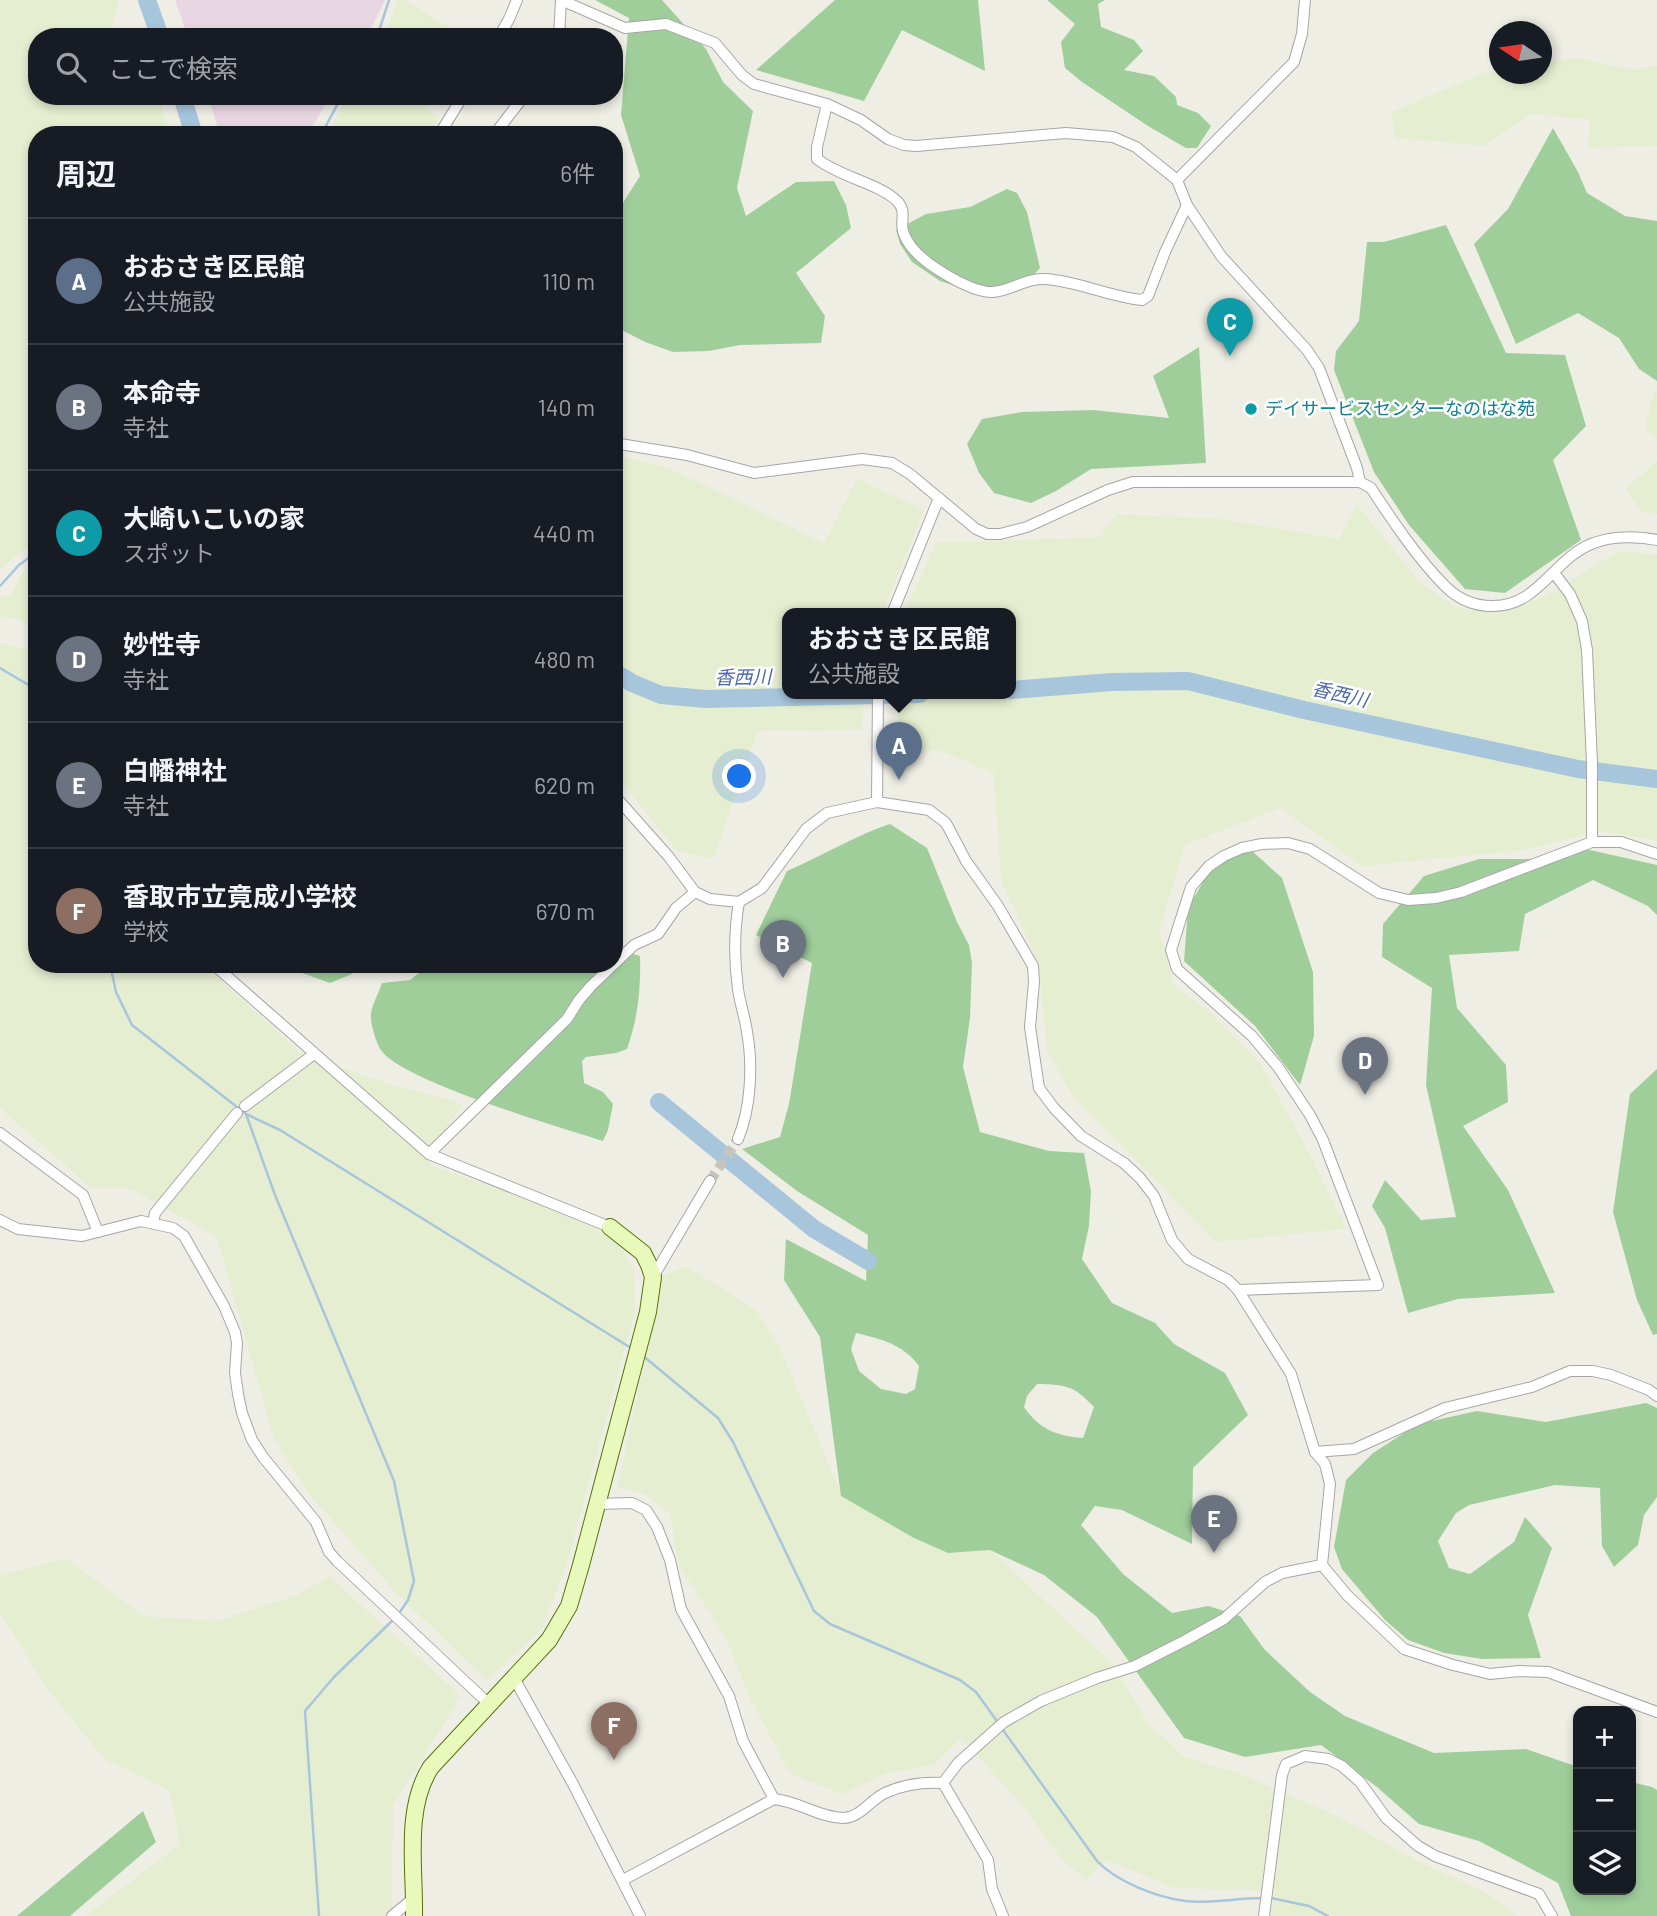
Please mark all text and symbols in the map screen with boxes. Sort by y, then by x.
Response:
north arrow [1489,21,1552,84]
search box [28,28,623,105]
icon: search [52,48,90,86]
text: ここで検索 [108,52,238,83]
text: 周辺 [56,155,116,191]
text: 6件 [560,159,595,187]
text: おおさき区民館 [123,250,305,281]
text: A [71,267,87,295]
text: 110 m [542,267,595,295]
text: 公共施設 [123,287,215,315]
pin: C [1207,298,1253,356]
text: 本命寺 [123,376,201,407]
text: B [72,393,86,421]
text: 140 m [538,393,595,421]
place label: デイサービスセンターなのはな苑 [1265,397,1535,419]
marker: デイサービスセンターなのはな苑 [1243,401,1259,417]
text: 寺社 [123,413,169,441]
text: 大崎いこいの家 [123,502,305,533]
text: C [72,519,86,547]
text: 440 m [533,519,595,547]
text: スポット [123,539,215,567]
popup [782,608,1016,699]
text: おおさき区民館 [808,622,990,653]
text: 妙性寺 [123,628,201,659]
text: D [72,645,86,673]
text: 480 m [534,645,595,673]
text: 公共施設 [808,659,900,687]
water label: 香西川 [714,664,774,688]
text: 寺社 [123,665,169,693]
water label: 香西川 [1310,676,1372,712]
pin: A [876,722,922,780]
text: 白幡神社 [123,754,227,785]
your location [722,759,756,793]
text: E [72,771,86,799]
text: 620 m [534,771,595,799]
text: 寺社 [123,791,169,819]
text: 香取市立竟成小学校 [123,880,357,911]
text: F [73,897,85,925]
text: 670 m [536,897,595,925]
text: 学校 [123,917,169,945]
pin: B [760,920,806,978]
pin: D [1342,1037,1388,1095]
pin: E [1191,1495,1237,1553]
pin: F [591,1702,637,1760]
map controls [1573,1706,1636,1895]
button: + [1573,1706,1636,1769]
button: − [1573,1769,1636,1832]
button: layers [1573,1832,1636,1895]

